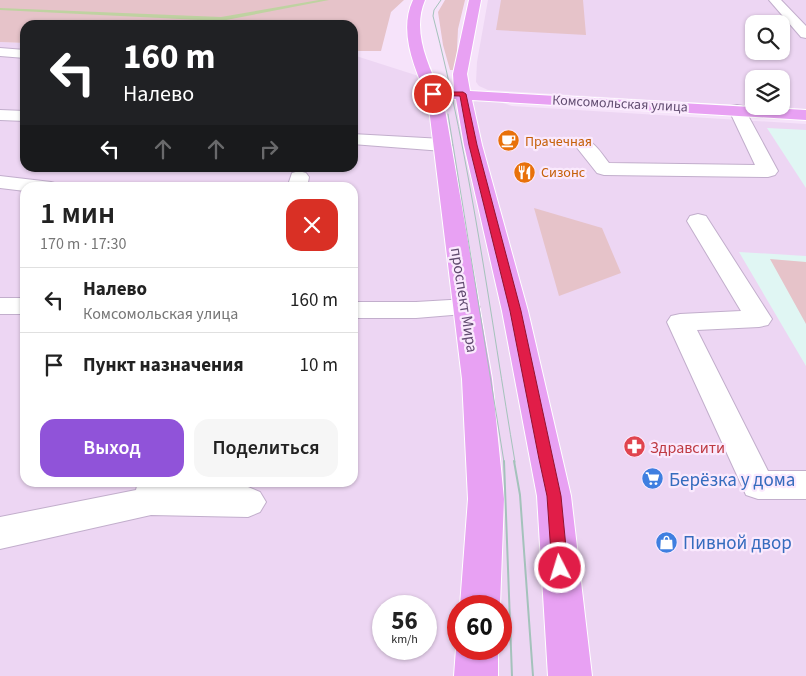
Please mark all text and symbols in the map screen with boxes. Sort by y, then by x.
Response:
map controls [745,15,790,115]
button: search [745,15,790,60]
text: 160 m [123,32,215,82]
icon: left [40,40,105,105]
button: layers [745,70,790,115]
pin [412,73,454,115]
text: Налево [123,78,194,110]
icon: arrive [419,80,447,108]
street label: Комсомольская улица [552,90,688,118]
cafe icon: Прачечная [497,129,521,153]
place label: Прачечная [525,132,592,152]
icon: left [96,135,124,163]
icon: ahead [149,135,177,163]
icon: ahead [202,135,230,163]
icon: right [255,135,283,163]
restaurant icon: Сизонс [513,160,537,184]
place label: Сизонс [541,163,586,183]
text: 1 мин [40,192,115,235]
button: close [286,199,338,251]
text: 170 m · 17:30 [40,233,127,255]
street label: проспект Мира [445,246,483,354]
text: Налево [83,276,147,303]
icon: left [40,286,68,314]
text: 160 m [290,287,338,314]
text: Комсомольская улица [83,303,238,325]
icon: arrive [40,351,68,379]
text: Пункт назначения [83,352,244,379]
text: 10 m [300,352,338,379]
button: Выход [40,419,184,477]
button: Поделиться [194,419,338,477]
pharmacy icon: Здравсити [622,435,646,459]
place label: Здравсити [650,437,725,459]
supermarket icon: Берёзка у дома [641,467,665,491]
place label: Берёзка у дома [669,467,795,494]
shop icon: Пивной двор [655,530,679,554]
place label: Пивной двор [683,530,792,557]
position arrow [533,541,585,593]
speed limit sign: 60 [447,595,512,660]
text: 56 [391,603,418,639]
text: km/h [391,631,418,648]

